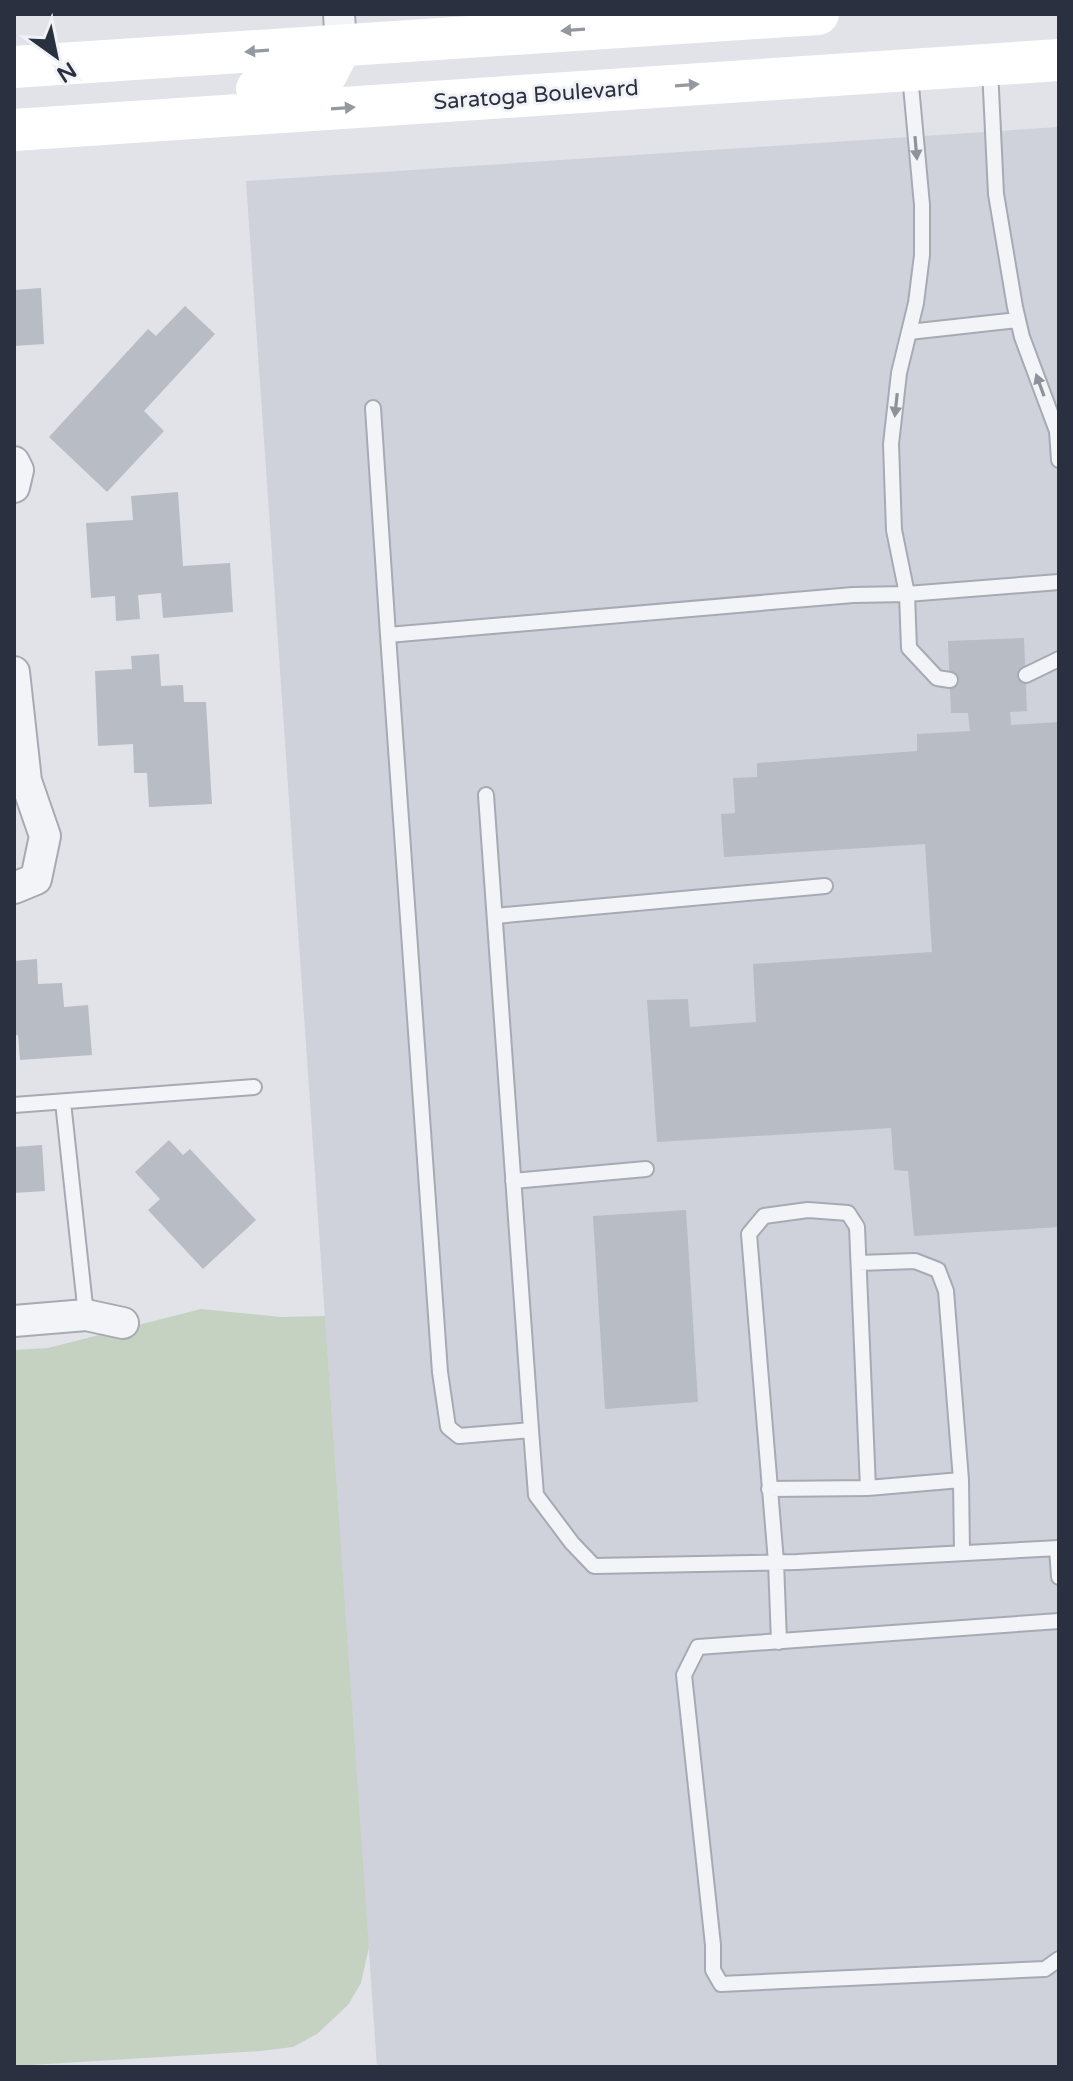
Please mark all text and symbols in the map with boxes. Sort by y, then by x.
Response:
north arrow [16,16,96,96]
one-way arrow [560,24,585,37]
one-way arrow [244,45,269,58]
text: N [52,56,81,88]
street label: Saratoga Boulevard [433,75,639,115]
one-way arrow [674,78,699,91]
one-way arrow [331,101,356,114]
one-way arrow [910,136,923,161]
one-way arrow [1033,373,1045,397]
one-way arrow [889,393,902,418]

